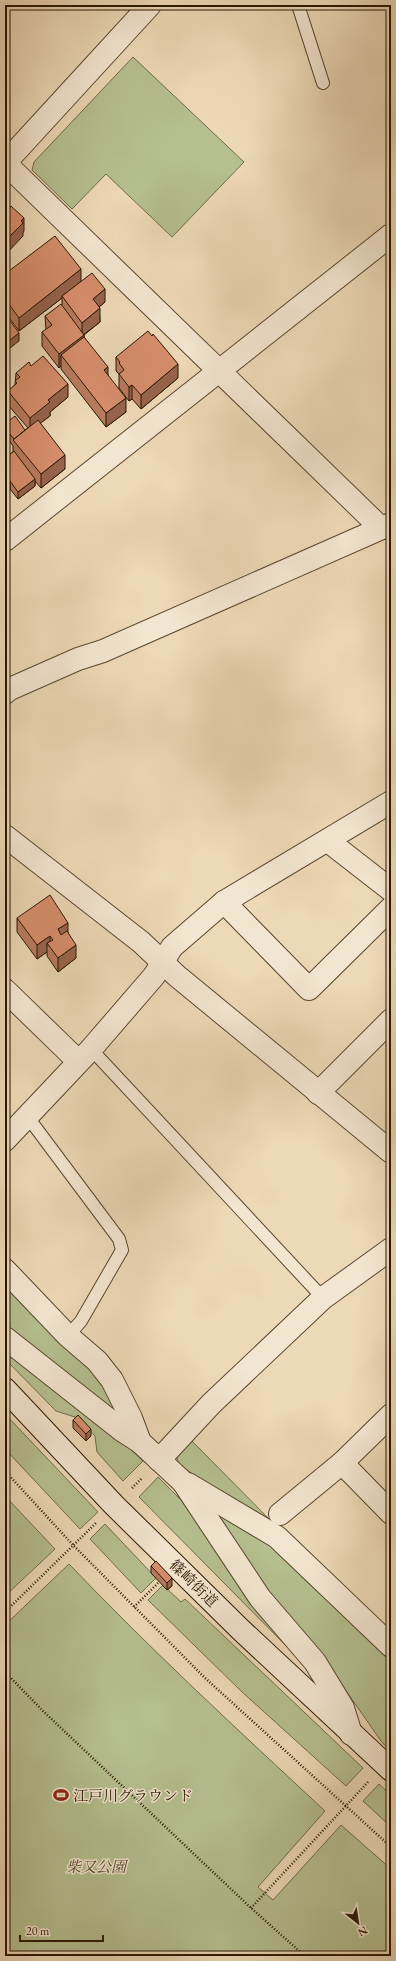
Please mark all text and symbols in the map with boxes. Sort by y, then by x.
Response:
street label: 篠崎街道 [166,1555,222,1611]
sports icon: 江戸川グラウンド [52,1786,70,1804]
place label: 江戸川グラウンド [73,1786,193,1805]
park label: 柴又公園 [66,1857,129,1876]
north arrow [338,1903,378,1943]
scale bar [20,1917,103,1943]
text: 20 m [26,1923,50,1939]
text: N [356,1923,370,1940]

